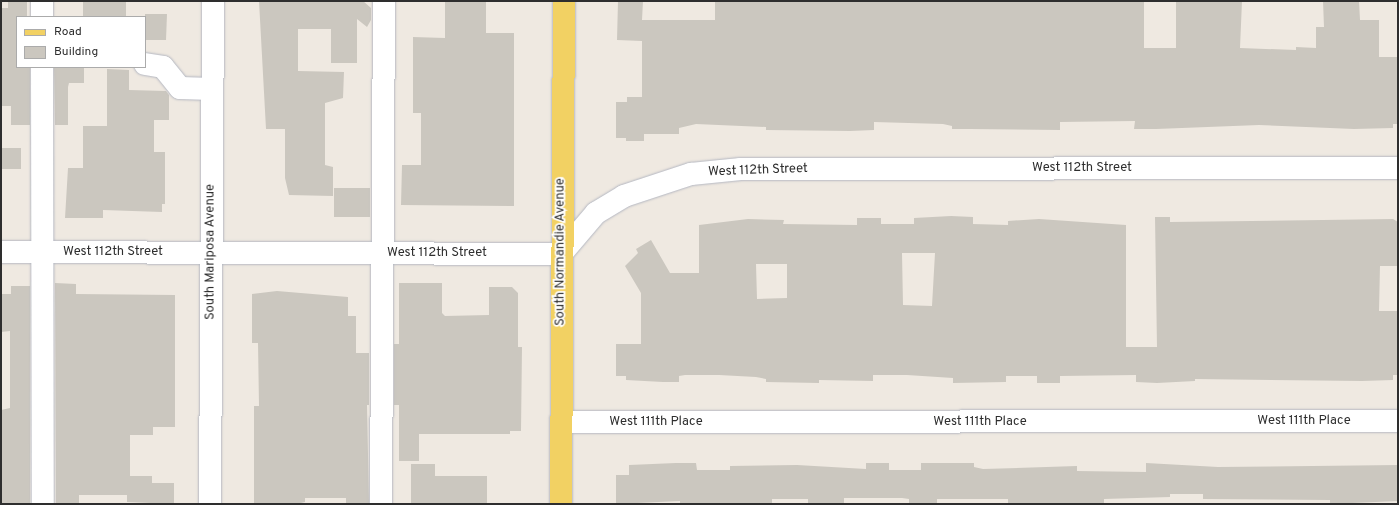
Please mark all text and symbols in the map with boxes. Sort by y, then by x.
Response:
legend [16,16,146,68]
text: Road [54,24,82,40]
text: Building [54,44,98,60]
street label: West 112th Street [1032,160,1132,176]
street label: West 112th Street [708,161,808,181]
street label: South Normandie Avenue [553,178,569,326]
street label: South Mariposa Avenue [203,184,219,320]
street label: West 112th Street [63,244,163,260]
street label: West 112th Street [387,245,487,261]
street label: West 111th Place [1257,413,1351,429]
street label: West 111th Place [609,414,703,430]
street label: West 111th Place [933,414,1027,430]

